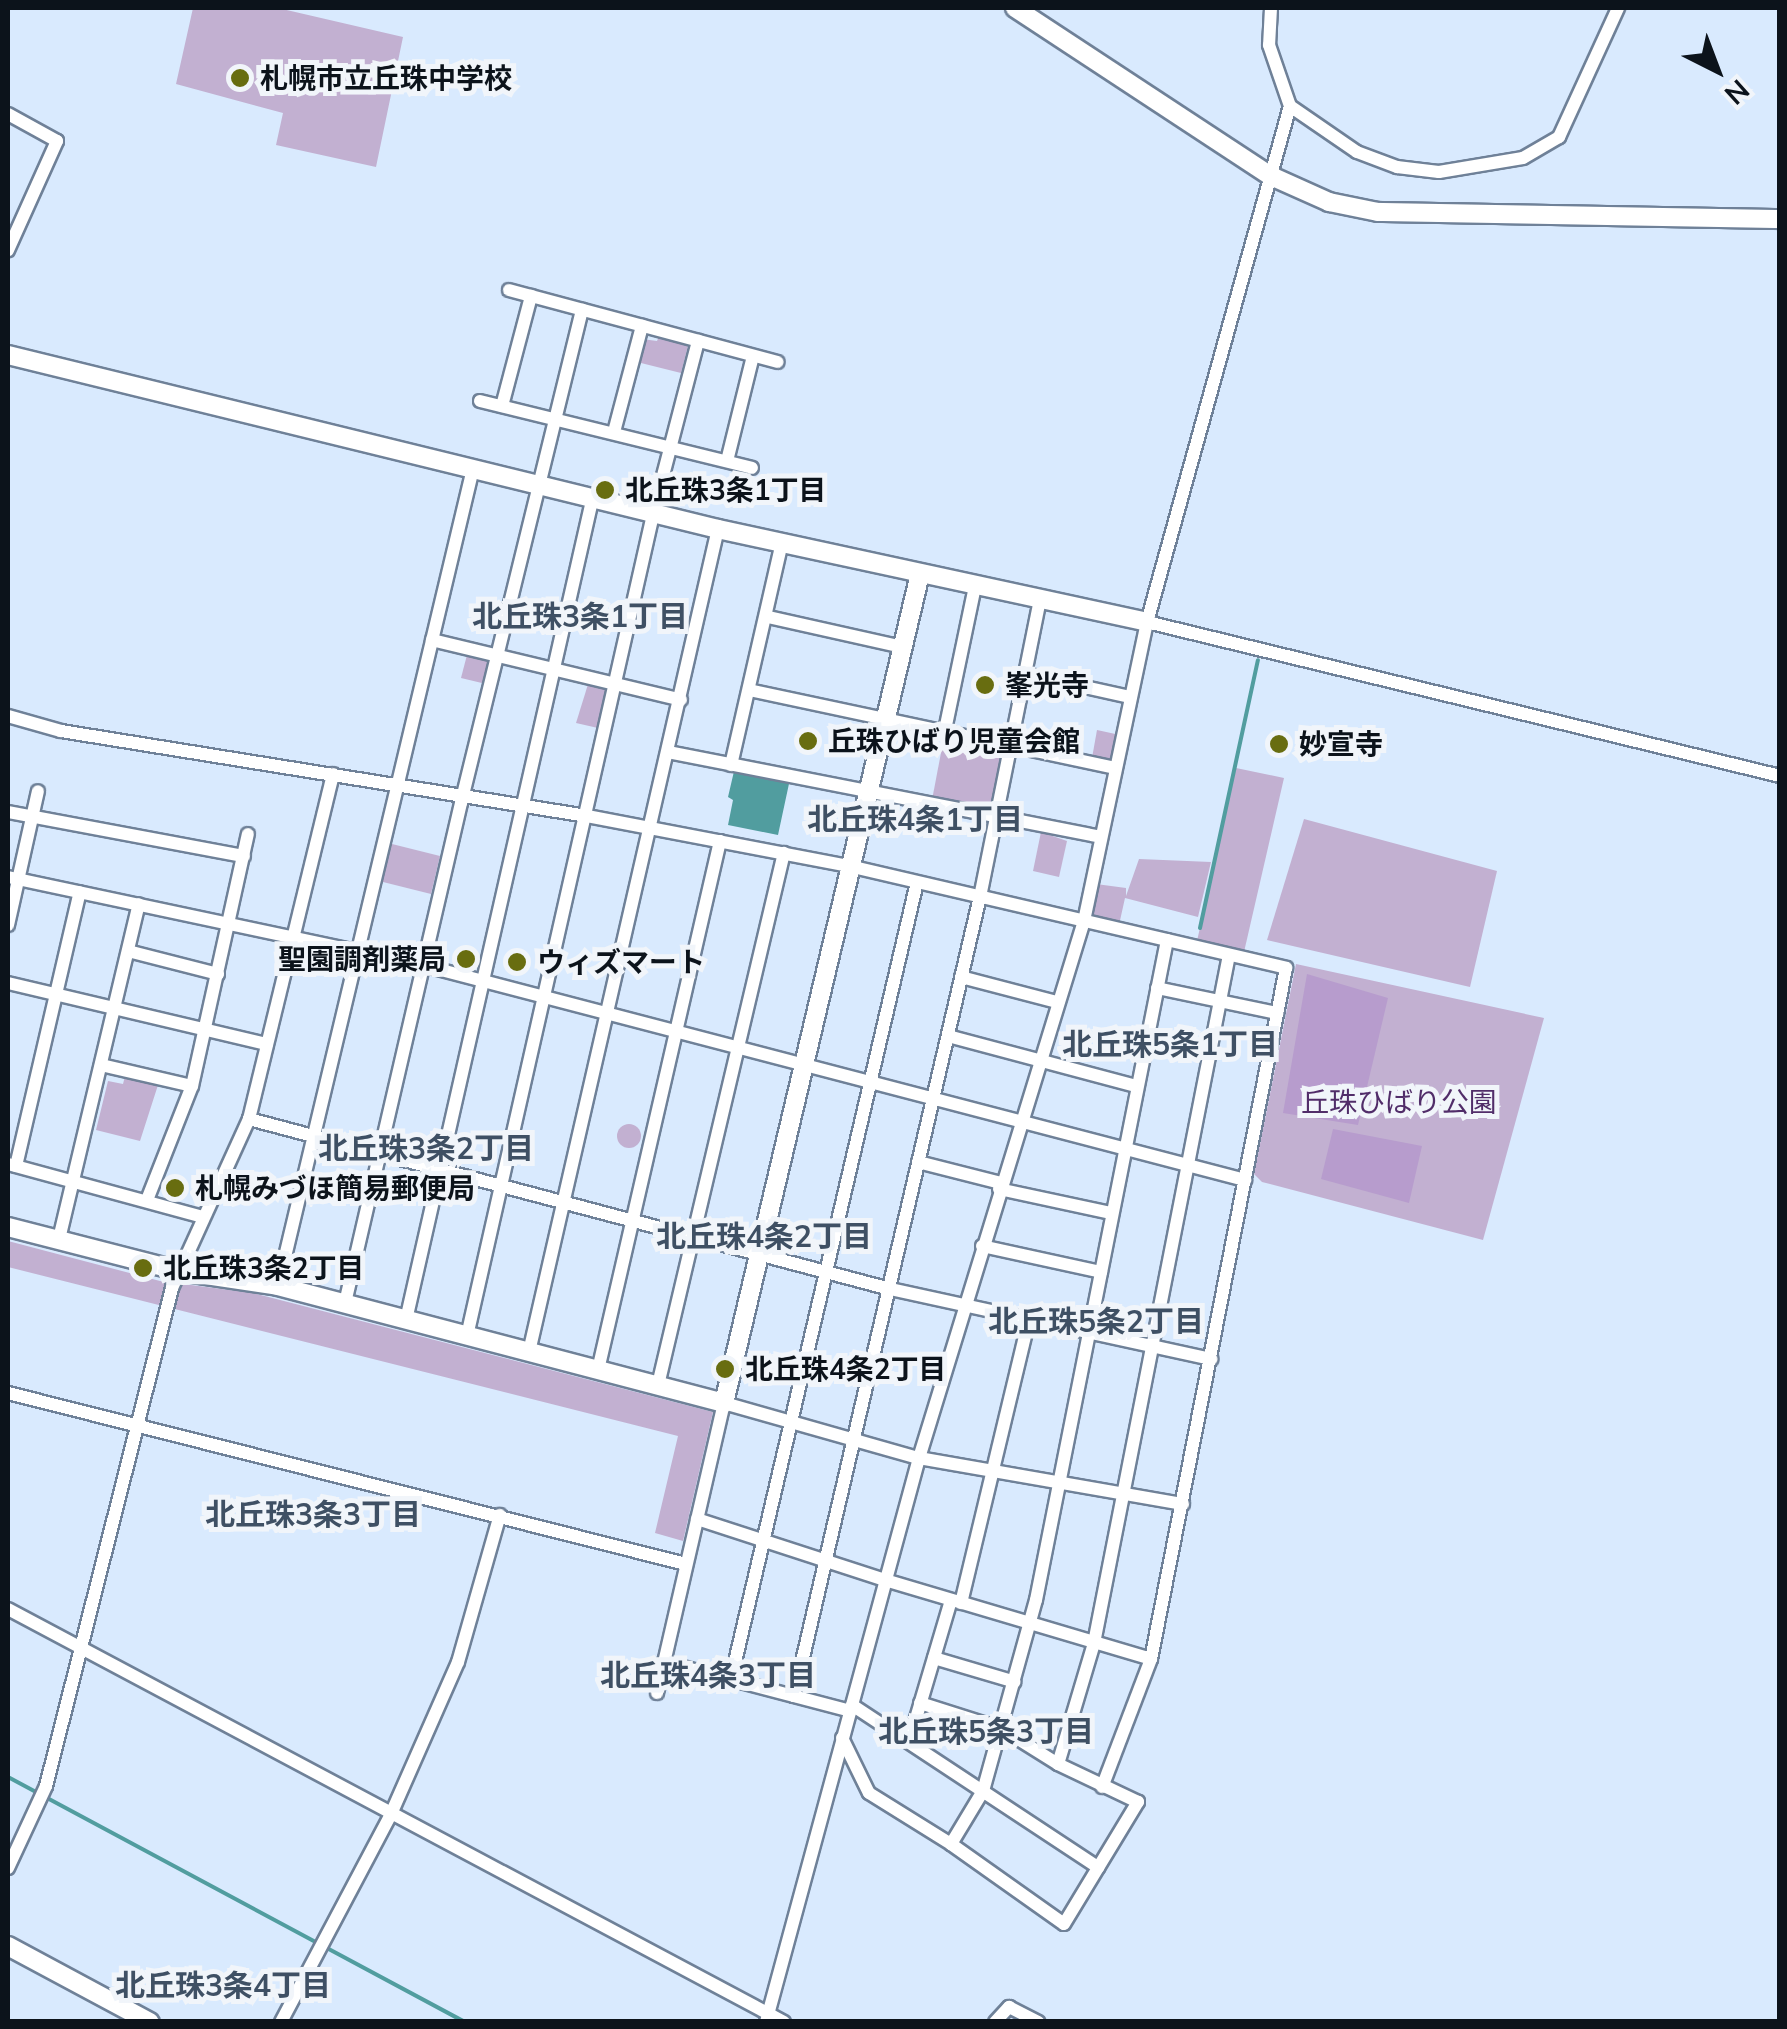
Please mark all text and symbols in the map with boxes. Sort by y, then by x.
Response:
north arrow [1667,20,1767,120]
place label: 札幌市立丘珠中学校 [260,61,512,95]
marker: 札幌市立丘珠中学校 [229,67,251,89]
text: N [1718,73,1757,113]
place label: 北丘珠3条1丁目 [625,473,827,507]
marker: 北丘珠3条1丁目 [594,479,616,501]
district label: 北丘珠3条1丁目 [472,598,688,634]
place label: 峯光寺 [1005,668,1089,702]
marker: 峯光寺 [974,674,996,696]
place label: 丘珠ひばり児童会館 [828,724,1080,758]
place label: 妙宣寺 [1299,727,1383,761]
marker: 丘珠ひばり児童会館 [797,730,819,752]
marker: 妙宣寺 [1268,733,1290,755]
district label: 北丘珠4条1丁目 [807,801,1023,837]
place label: 聖園調剤薬局 [278,942,446,976]
place label: ウィズマート [537,945,705,979]
marker: 聖園調剤薬局 [455,948,477,970]
marker: ウィズマート [506,951,528,973]
district label: 北丘珠5条1丁目 [1062,1026,1278,1062]
park label: 丘珠ひばり公園 [1301,1085,1497,1119]
district label: 北丘珠3条2丁目 [318,1130,534,1166]
place label: 札幌みづほ簡易郵便局 [195,1171,475,1205]
marker: 札幌みづほ簡易郵便局 [164,1177,186,1199]
district label: 北丘珠4条2丁目 [656,1218,872,1254]
place label: 北丘珠3条2丁目 [163,1251,365,1285]
marker: 北丘珠3条2丁目 [132,1257,154,1279]
district label: 北丘珠5条2丁目 [988,1303,1204,1339]
place label: 北丘珠4条2丁目 [745,1352,947,1386]
marker: 北丘珠4条2丁目 [714,1358,736,1380]
district label: 北丘珠3条3丁目 [205,1496,421,1532]
district label: 北丘珠4条3丁目 [600,1657,816,1693]
district label: 北丘珠5条3丁目 [878,1713,1094,1749]
district label: 北丘珠3条4丁目 [115,1967,331,2003]

